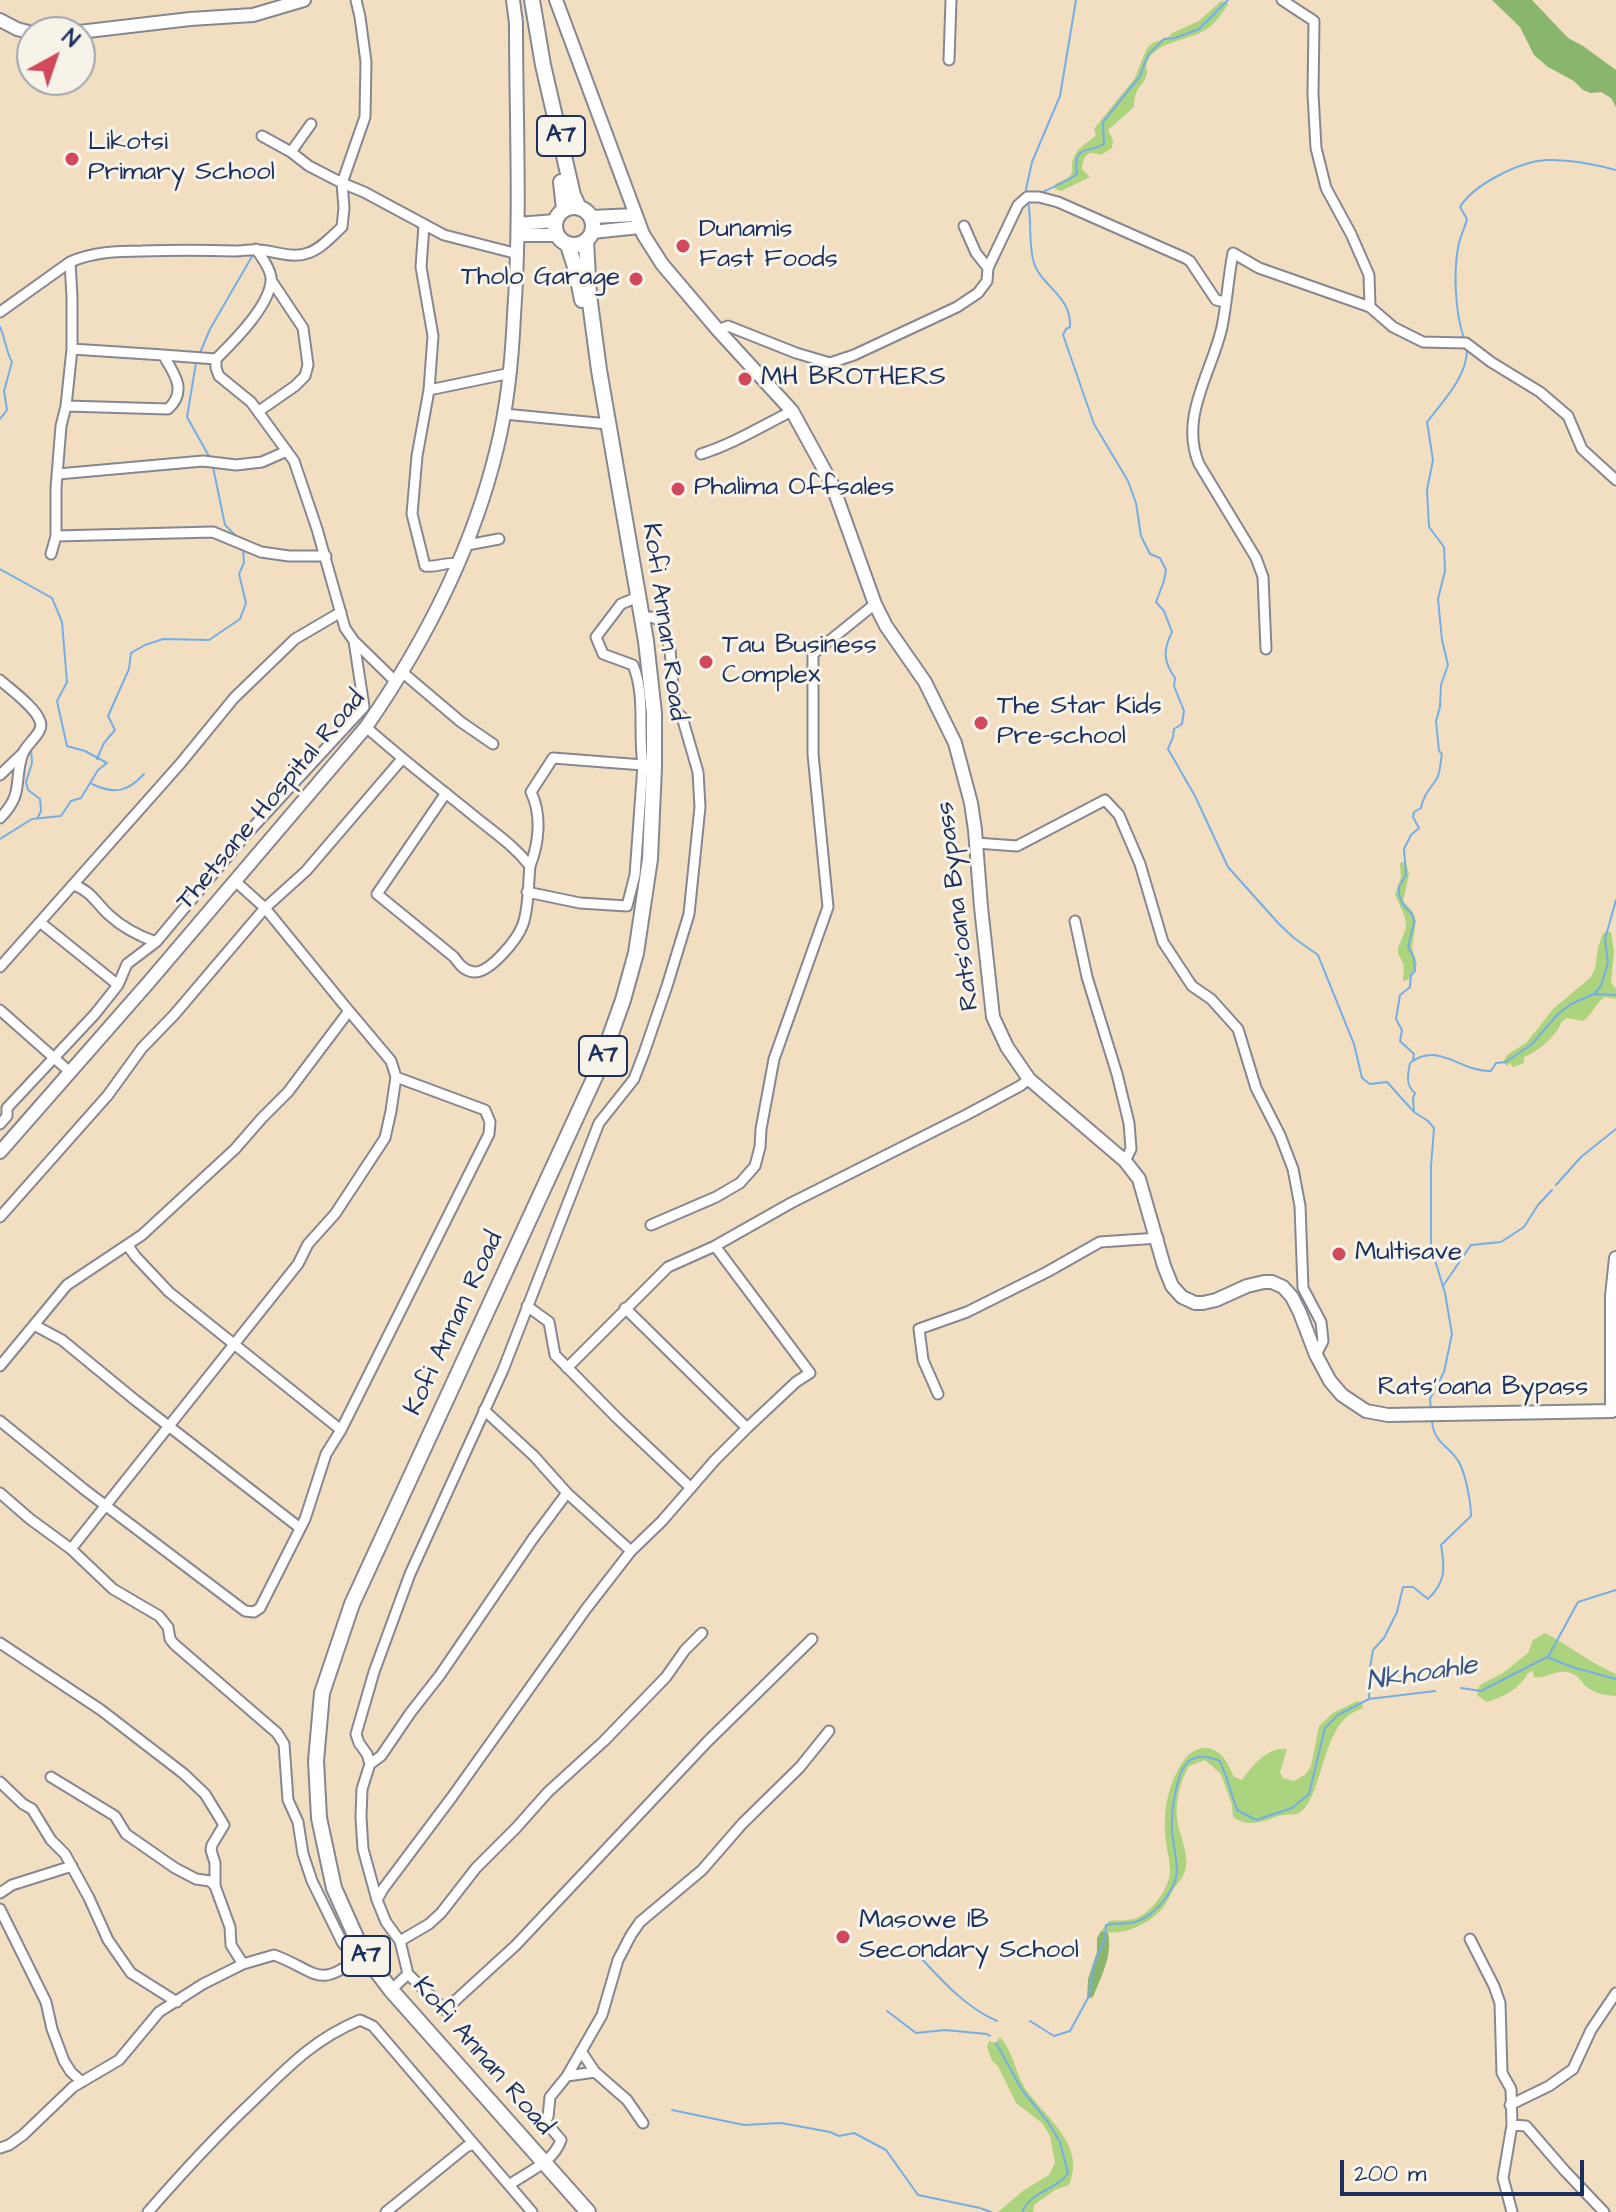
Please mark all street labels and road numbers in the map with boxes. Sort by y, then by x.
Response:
road number: A7 [537,116,585,156]
street label: Kofi Annan Road [634,521,692,723]
street label: Thetsane Hospital Road [171,685,373,917]
street label: Rats'oana Bypass [931,800,987,1012]
road number: A7 [579,1036,627,1076]
street label: Kofi Annan Road [399,1227,511,1421]
street label: Rats'oana Bypass [1378,1373,1588,1405]
road number: A7 [342,1936,390,1976]
street label: Kofi Annan Road [405,1972,559,2142]

